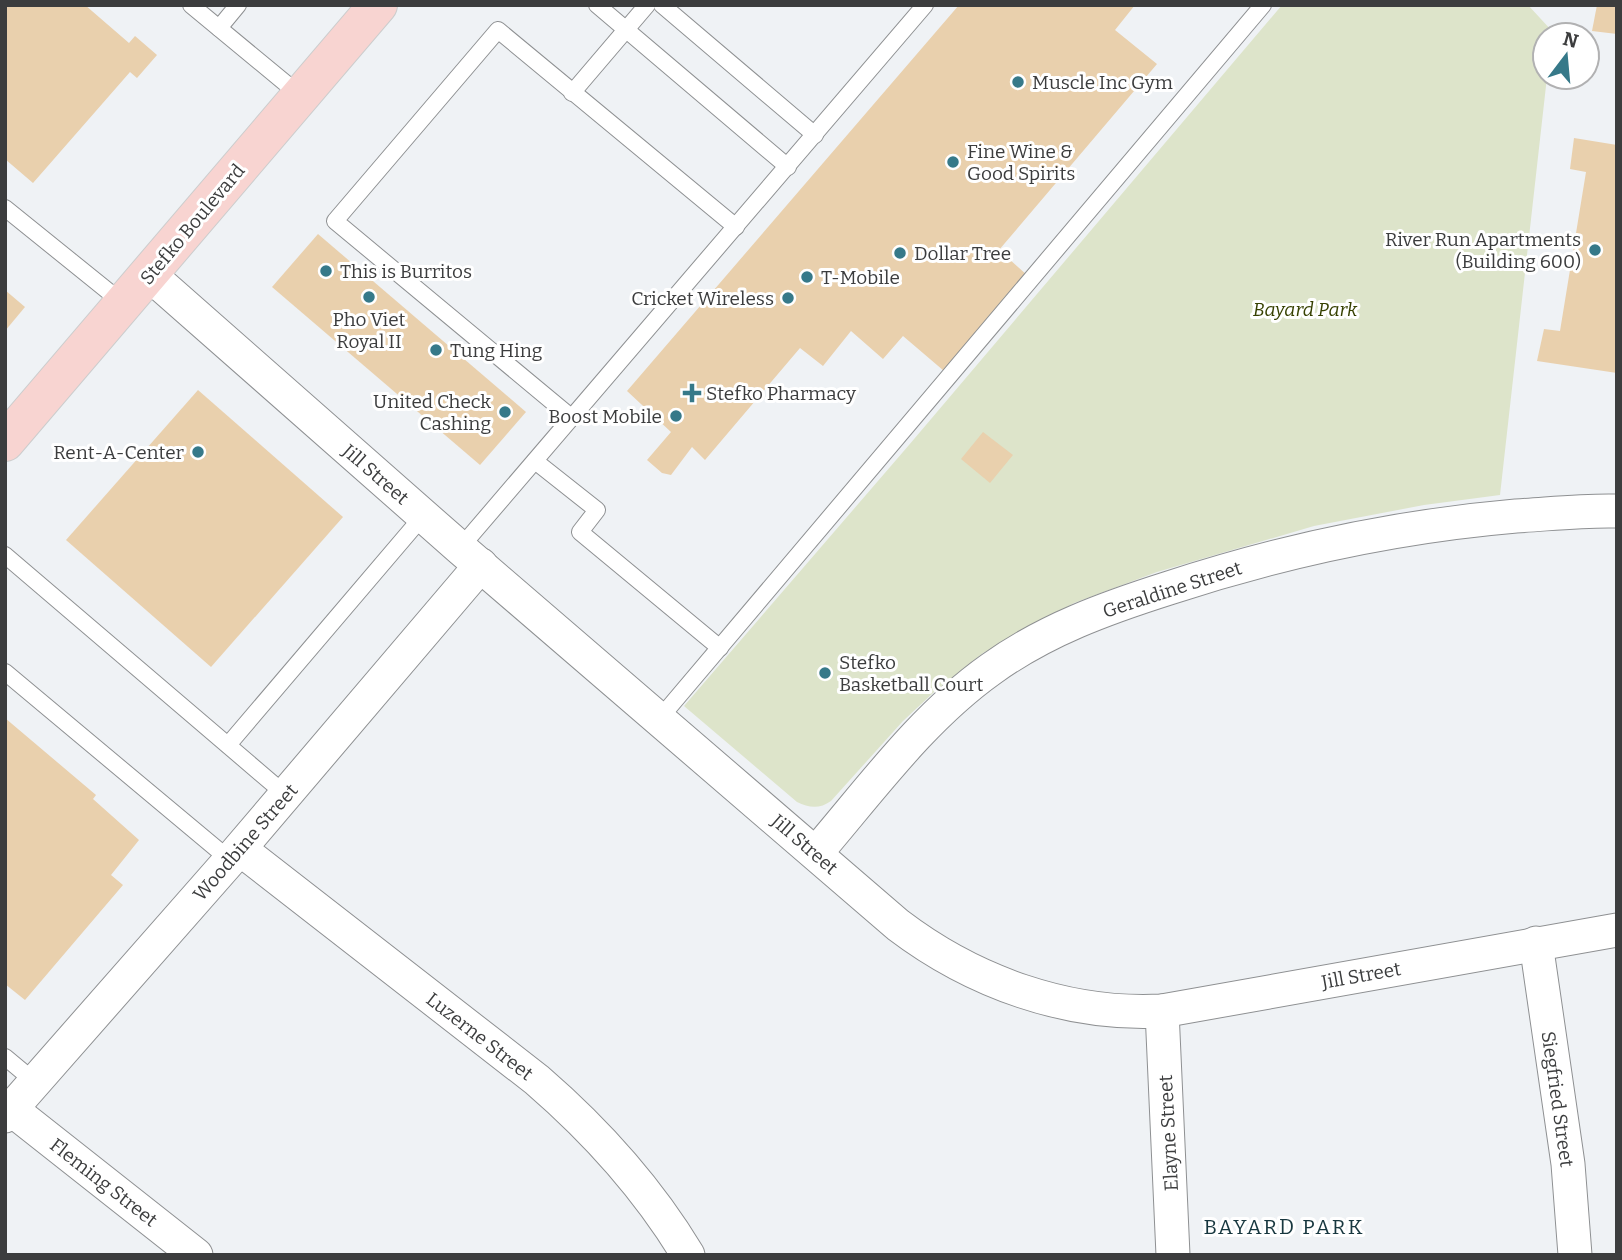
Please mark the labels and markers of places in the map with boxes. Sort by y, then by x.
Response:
place label: Muscle Inc Gym [1032,71,1173,94]
marker: Muscle Inc Gym [1010,74,1026,90]
place label: Fine Wine & Good Spirits [967,140,1075,185]
marker: Fine Wine & Good Spirits [945,154,961,170]
place label: River Run Apartments (Building 600) [1385,228,1581,273]
place label: Dollar Tree [914,242,1011,265]
marker: River Run Apartments (Building 600) [1587,242,1603,258]
marker: Dollar Tree [892,245,908,261]
place label: This is Burritos [340,260,472,283]
marker: This is Burritos [318,263,334,279]
place label: T-Mobile [821,266,900,289]
marker: T-Mobile [799,269,815,285]
place label: Cricket Wireless [631,287,774,310]
marker: Pho Viet Royal II [361,289,377,305]
marker: Cricket Wireless [780,290,796,306]
place label: Pho Viet Royal II [333,308,406,353]
place label: Tung Hing [450,339,543,362]
marker: Tung Hing [428,342,444,358]
place label: Stefko Pharmacy [706,382,857,405]
marker: Stefko Pharmacy [684,385,700,401]
place label: United Check Cashing [373,390,491,435]
marker: United Check Cashing [497,404,513,420]
place label: Boost Mobile [548,405,662,428]
marker: Boost Mobile [668,408,684,424]
place label: Rent-A-Center [53,441,185,464]
marker: Rent-A-Center [190,444,206,460]
place label: Stefko Basketball Court [839,651,983,696]
marker: Stefko Basketball Court [817,665,833,681]

